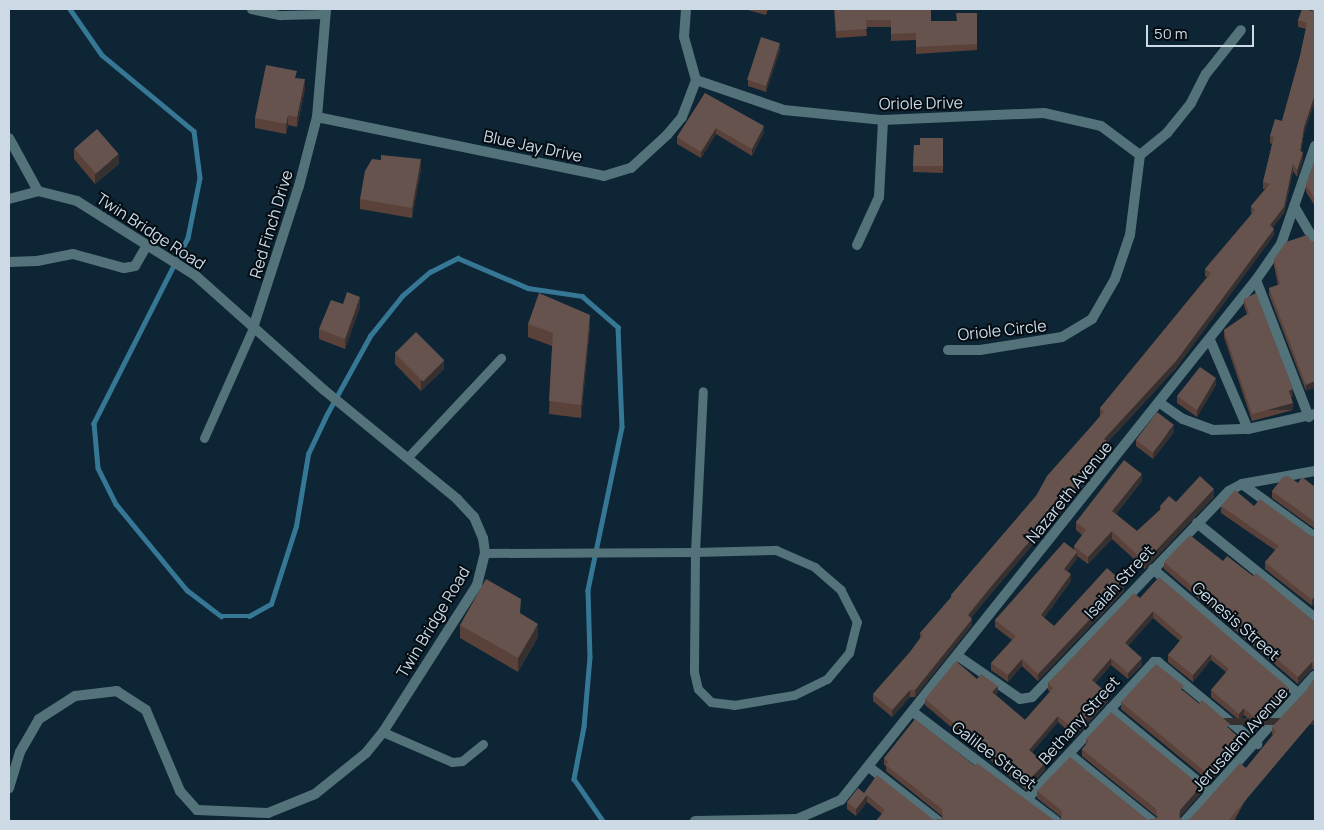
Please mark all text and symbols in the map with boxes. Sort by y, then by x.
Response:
scale bar [1149,15,1256,47]
text: 50 m [1154,23,1188,44]
street label: Oriole Drive [879,93,963,113]
street label: Blue Jay Drive [482,126,584,166]
street label: Red Finch Drive [245,167,297,281]
street label: Twin Bridge Road [93,189,209,273]
street label: Oriole Circle [957,316,1047,344]
street label: Nazareth Avenue [1022,437,1116,547]
street label: Isaiah Street [1080,541,1158,623]
street label: Twin Bridge Road [392,563,474,681]
street label: Genesis Street [1188,578,1284,664]
street label: Bethany Street [1034,672,1124,768]
street label: Jerusalem Avenue [1188,683,1292,795]
street label: Galilee Street [948,717,1040,793]

